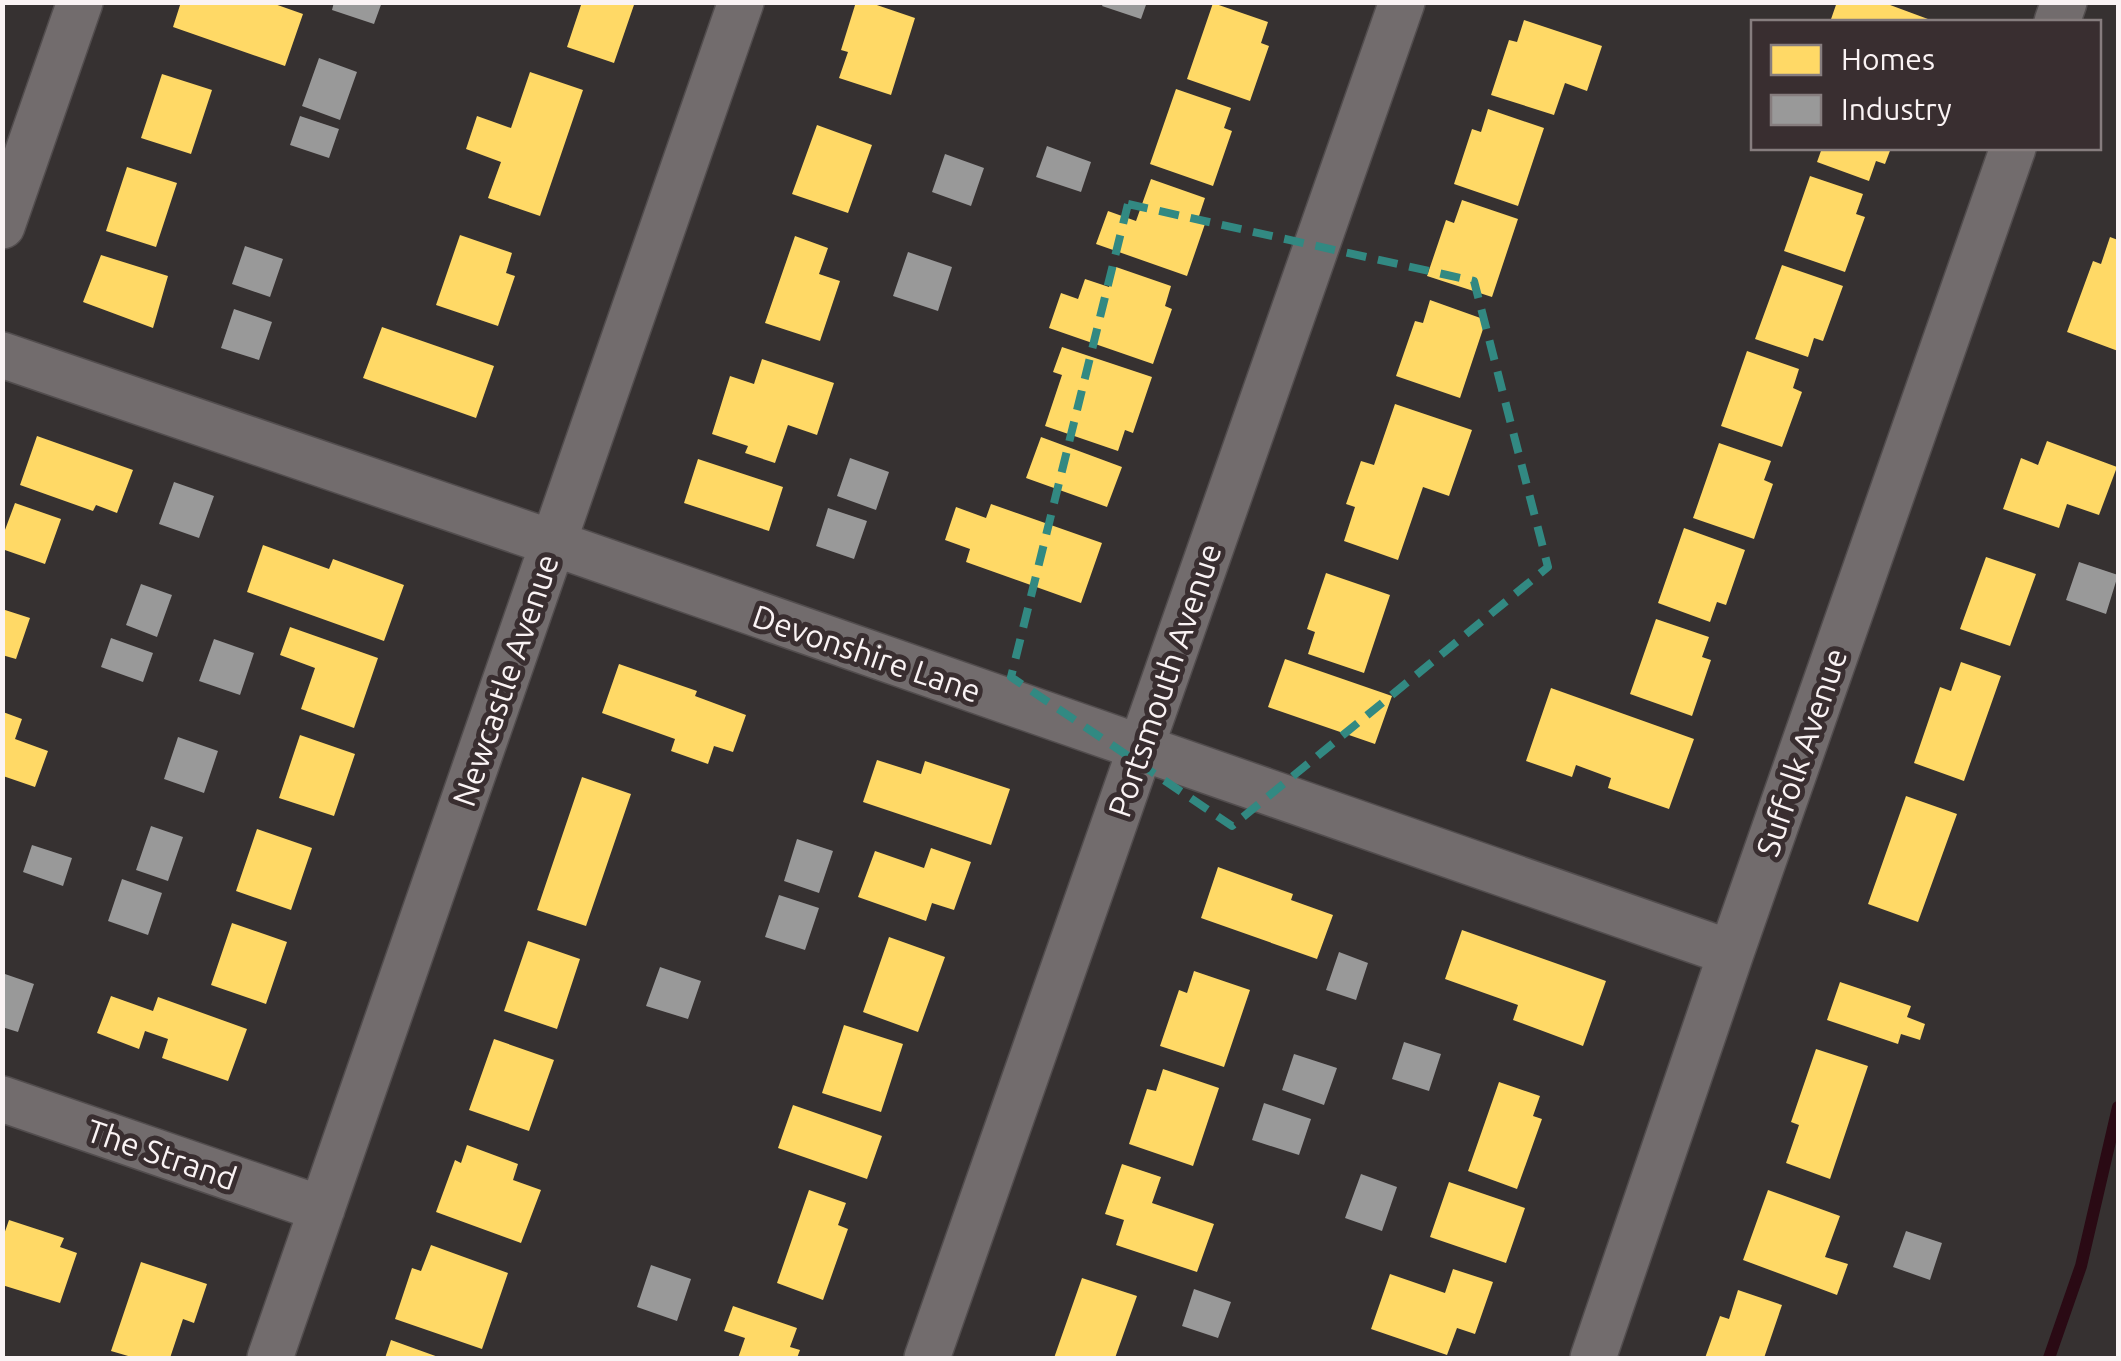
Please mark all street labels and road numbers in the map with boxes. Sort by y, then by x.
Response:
street label: Portsmouth Avenue [1100,539,1228,821]
street label: Newcastle Avenue [445,549,565,811]
street label: Devonshire Lane [748,597,986,709]
street label: Suffolk Avenue [1749,643,1853,861]
street label: The Strand [82,1112,242,1196]

